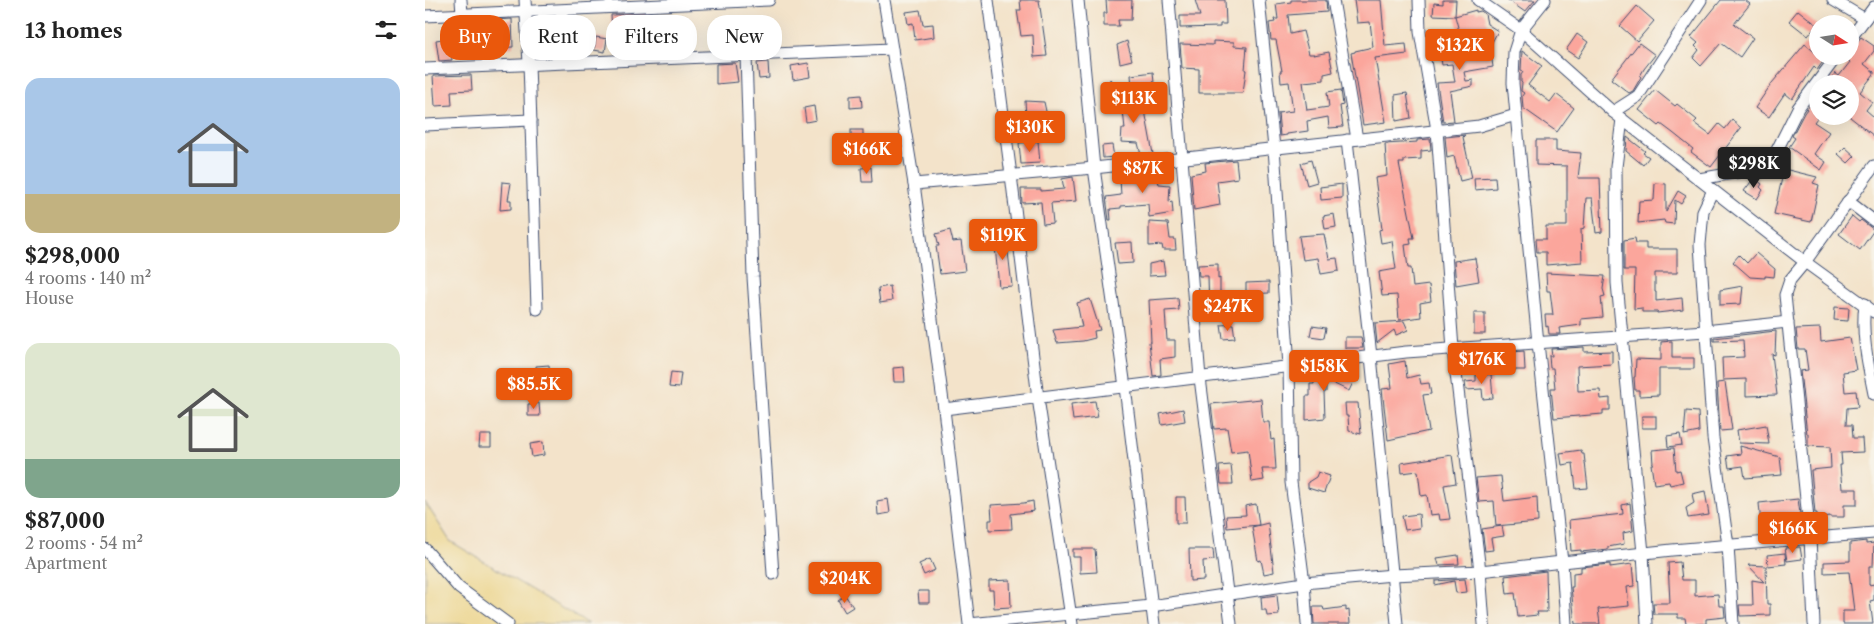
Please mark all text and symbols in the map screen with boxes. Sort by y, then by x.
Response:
chip: Buy [440,15,510,60]
chip: Rent [520,15,596,60]
chip: Filters [606,15,697,60]
chip: New [707,15,782,60]
north arrow [1809,15,1859,65]
map controls [1809,15,1859,125]
icon: filters [372,16,400,44]
text: 13 homes [25,18,123,43]
pin: $132K [1425,28,1495,71]
text: $132K [1436,35,1484,55]
button: layers [1809,75,1859,125]
pin: $113K [1099,82,1169,124]
text: $113K [1111,88,1157,108]
icon: home [168,110,258,200]
pin: $130K [995,110,1065,153]
text: $130K [1006,117,1054,137]
pin: $166K [832,132,902,175]
text: $166K [843,139,891,159]
pin: $298K [1719,146,1789,189]
pin: $87K [1113,152,1173,194]
text: $298K [1729,153,1779,173]
text: $87K [1123,158,1163,178]
pin: $119K [968,218,1038,261]
text: $119K [980,225,1026,245]
text: $298,000 [25,243,120,268]
text: 4 rooms · 140 m² [25,268,151,288]
text: House [25,288,74,308]
pin: $247K [1193,290,1263,332]
text: $247K [1204,296,1253,316]
pin: $176K [1447,342,1517,385]
text: $176K [1459,349,1505,369]
pin: $158K [1289,350,1359,392]
text: $158K [1300,356,1348,376]
pin: $85.5K [493,368,575,410]
text: $85.5K [507,374,561,394]
icon: home [168,375,258,465]
text: $87,000 [25,508,105,533]
pin: $166K [1758,512,1828,554]
text: $166K [1769,518,1817,538]
text: 2 rooms · 54 m² [25,533,143,553]
text: Apartment [25,553,107,573]
pin: $204K [810,562,880,604]
text: $204K [820,568,870,588]

